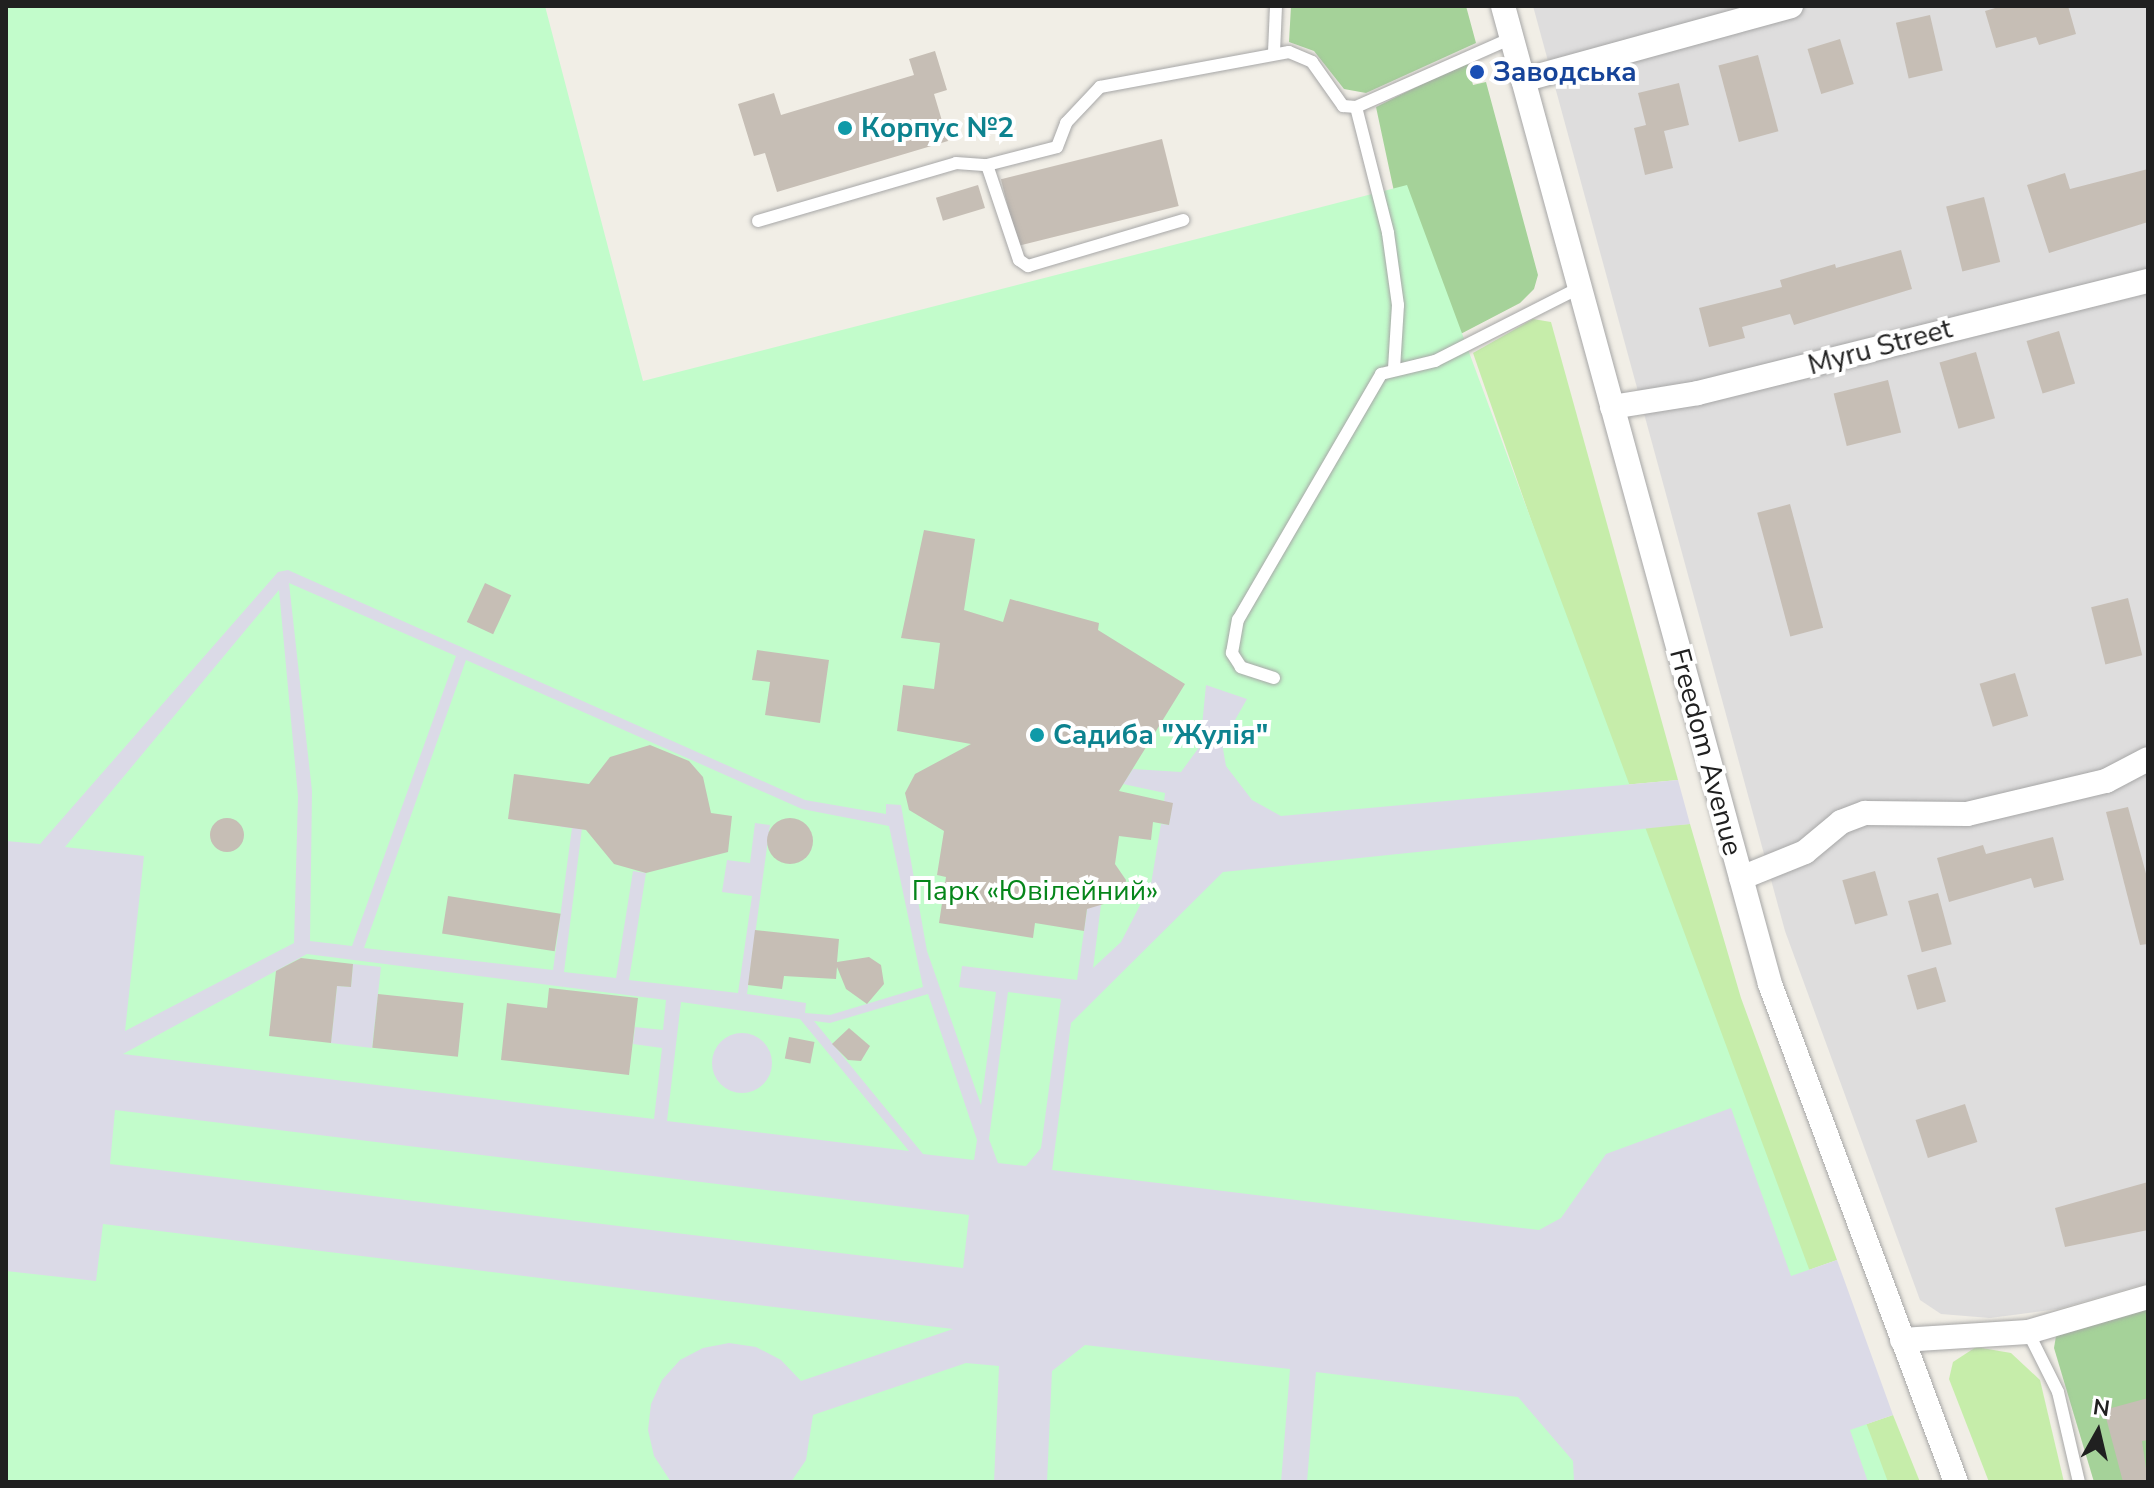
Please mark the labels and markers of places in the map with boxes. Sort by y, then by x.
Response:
place label: Заводська [1493,55,1637,89]
marker: Заводська [1468,63,1486,81]
place label: Корпус №2 [861,111,1014,145]
marker: Корпус №2 [836,119,854,137]
place label: Садиба "Жулія" [1053,718,1268,752]
marker: Садиба "Жулія" [1028,726,1046,744]

